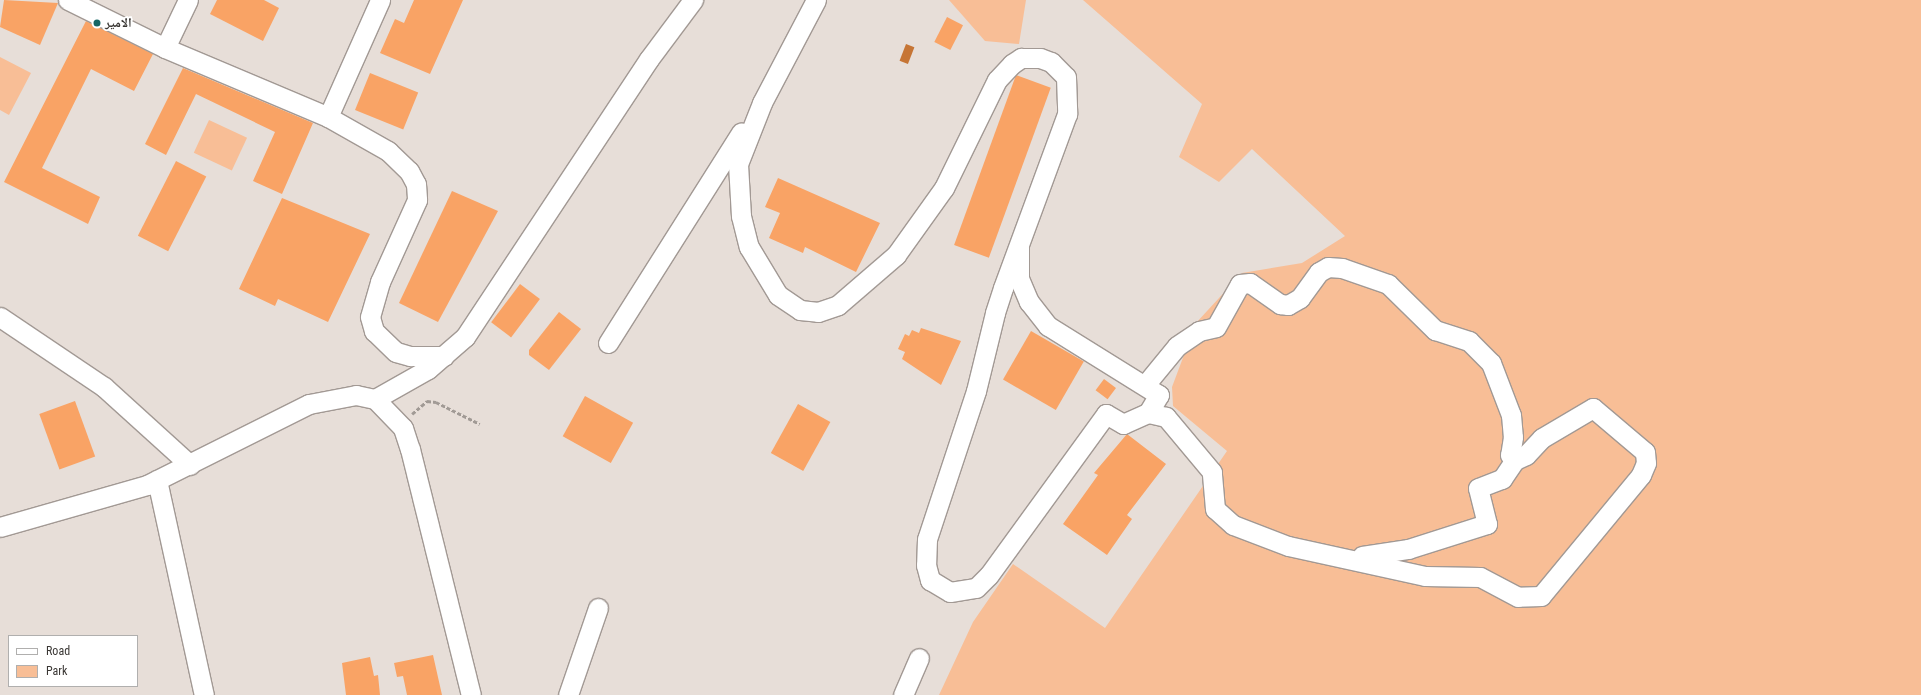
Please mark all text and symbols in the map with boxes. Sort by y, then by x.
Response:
place label: الامير [105,15,132,31]
marker: الامير [92,18,102,28]
legend [8,635,138,687]
text: Road [46,644,70,658]
text: Park [46,664,67,678]

